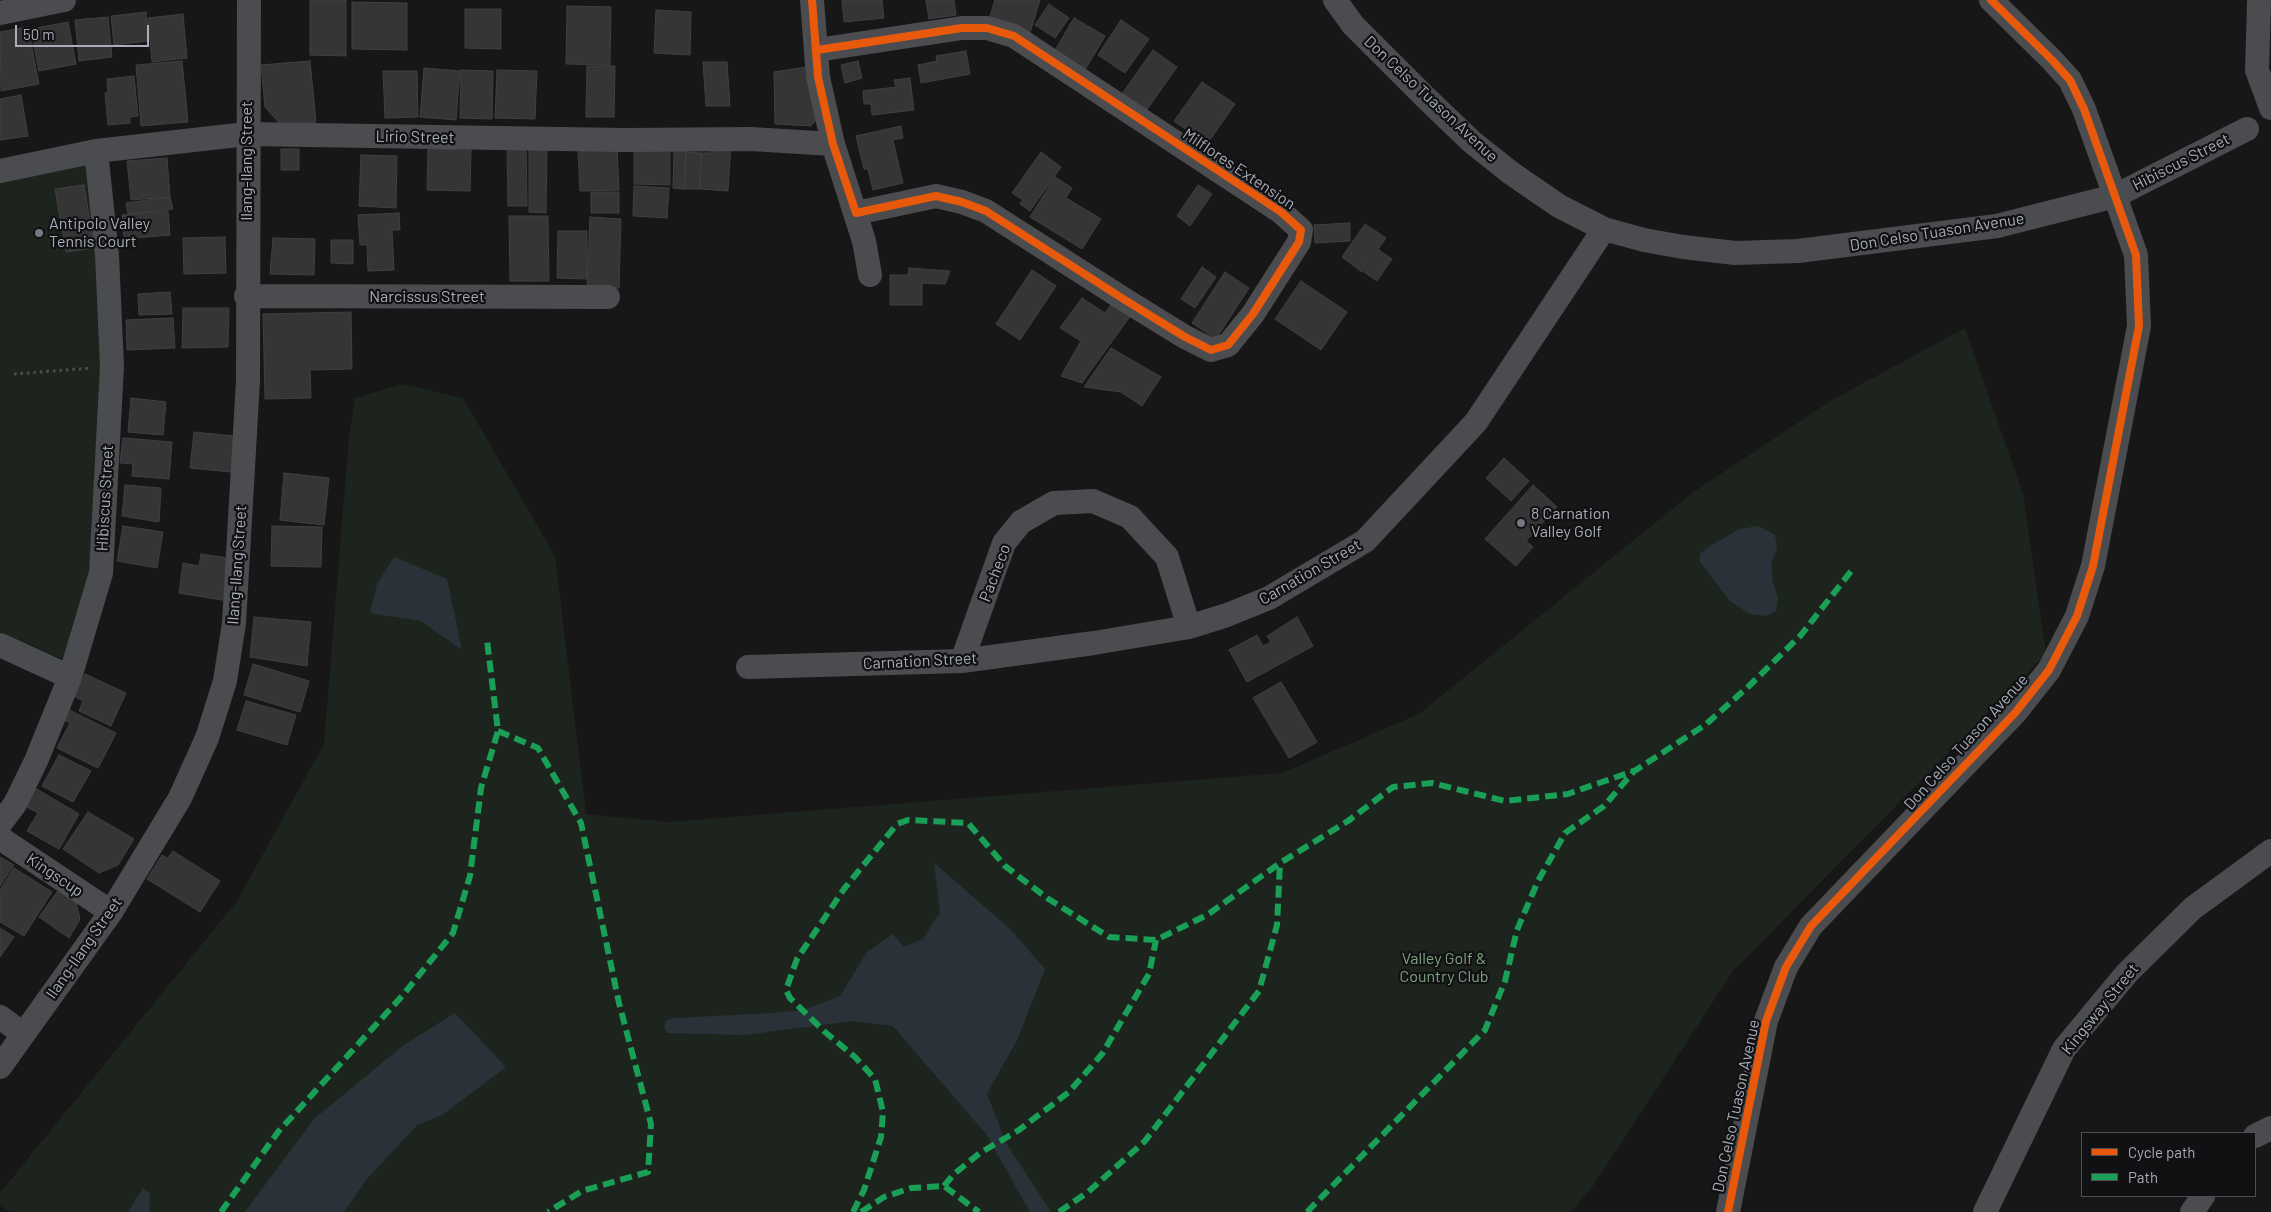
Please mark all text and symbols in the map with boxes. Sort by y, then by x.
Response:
scale bar [18,15,151,47]
text: 50 m [23,25,55,43]
street label: Don Celso Tuason Avenue [1360,32,1502,166]
street label: Ilang-Ilang Street [237,101,257,221]
street label: Milflores Extension [1179,124,1299,214]
street label: Lirio Street [376,127,454,147]
street label: Hibiscus Street [2129,129,2233,195]
street label: Don Celso Tuason Avenue [1848,209,2026,255]
place label: Antipolo Valley Tennis Court [49,214,150,252]
marker: Antipolo Valley Tennis Court [33,227,45,239]
street label: Narcissus Street [369,287,485,307]
street label: Hibiscus Street [93,444,117,552]
place label: 8 Carnation Valley Golf [1531,504,1610,542]
street label: Ilang-Ilang Street [223,505,251,625]
marker: 8 Carnation Valley Golf [1515,517,1527,529]
street label: Carnation Street [1256,535,1364,609]
street label: Pacheco [975,542,1015,604]
street label: Carnation Street [862,648,978,674]
street label: Don Celso Tuason Avenue [1900,670,2032,814]
street label: Kingscup [23,849,87,901]
street label: Ilang-Ilang Street [42,894,126,1002]
park label: Valley Golf & Country Club [1400,949,1488,987]
street label: Kingsway Street [2057,960,2143,1058]
street label: Don Celso Tuason Avenue [1708,1018,1764,1194]
legend [2081,1132,2256,1197]
text: Cycle path [2128,1143,2195,1161]
text: Path [2128,1168,2158,1186]

